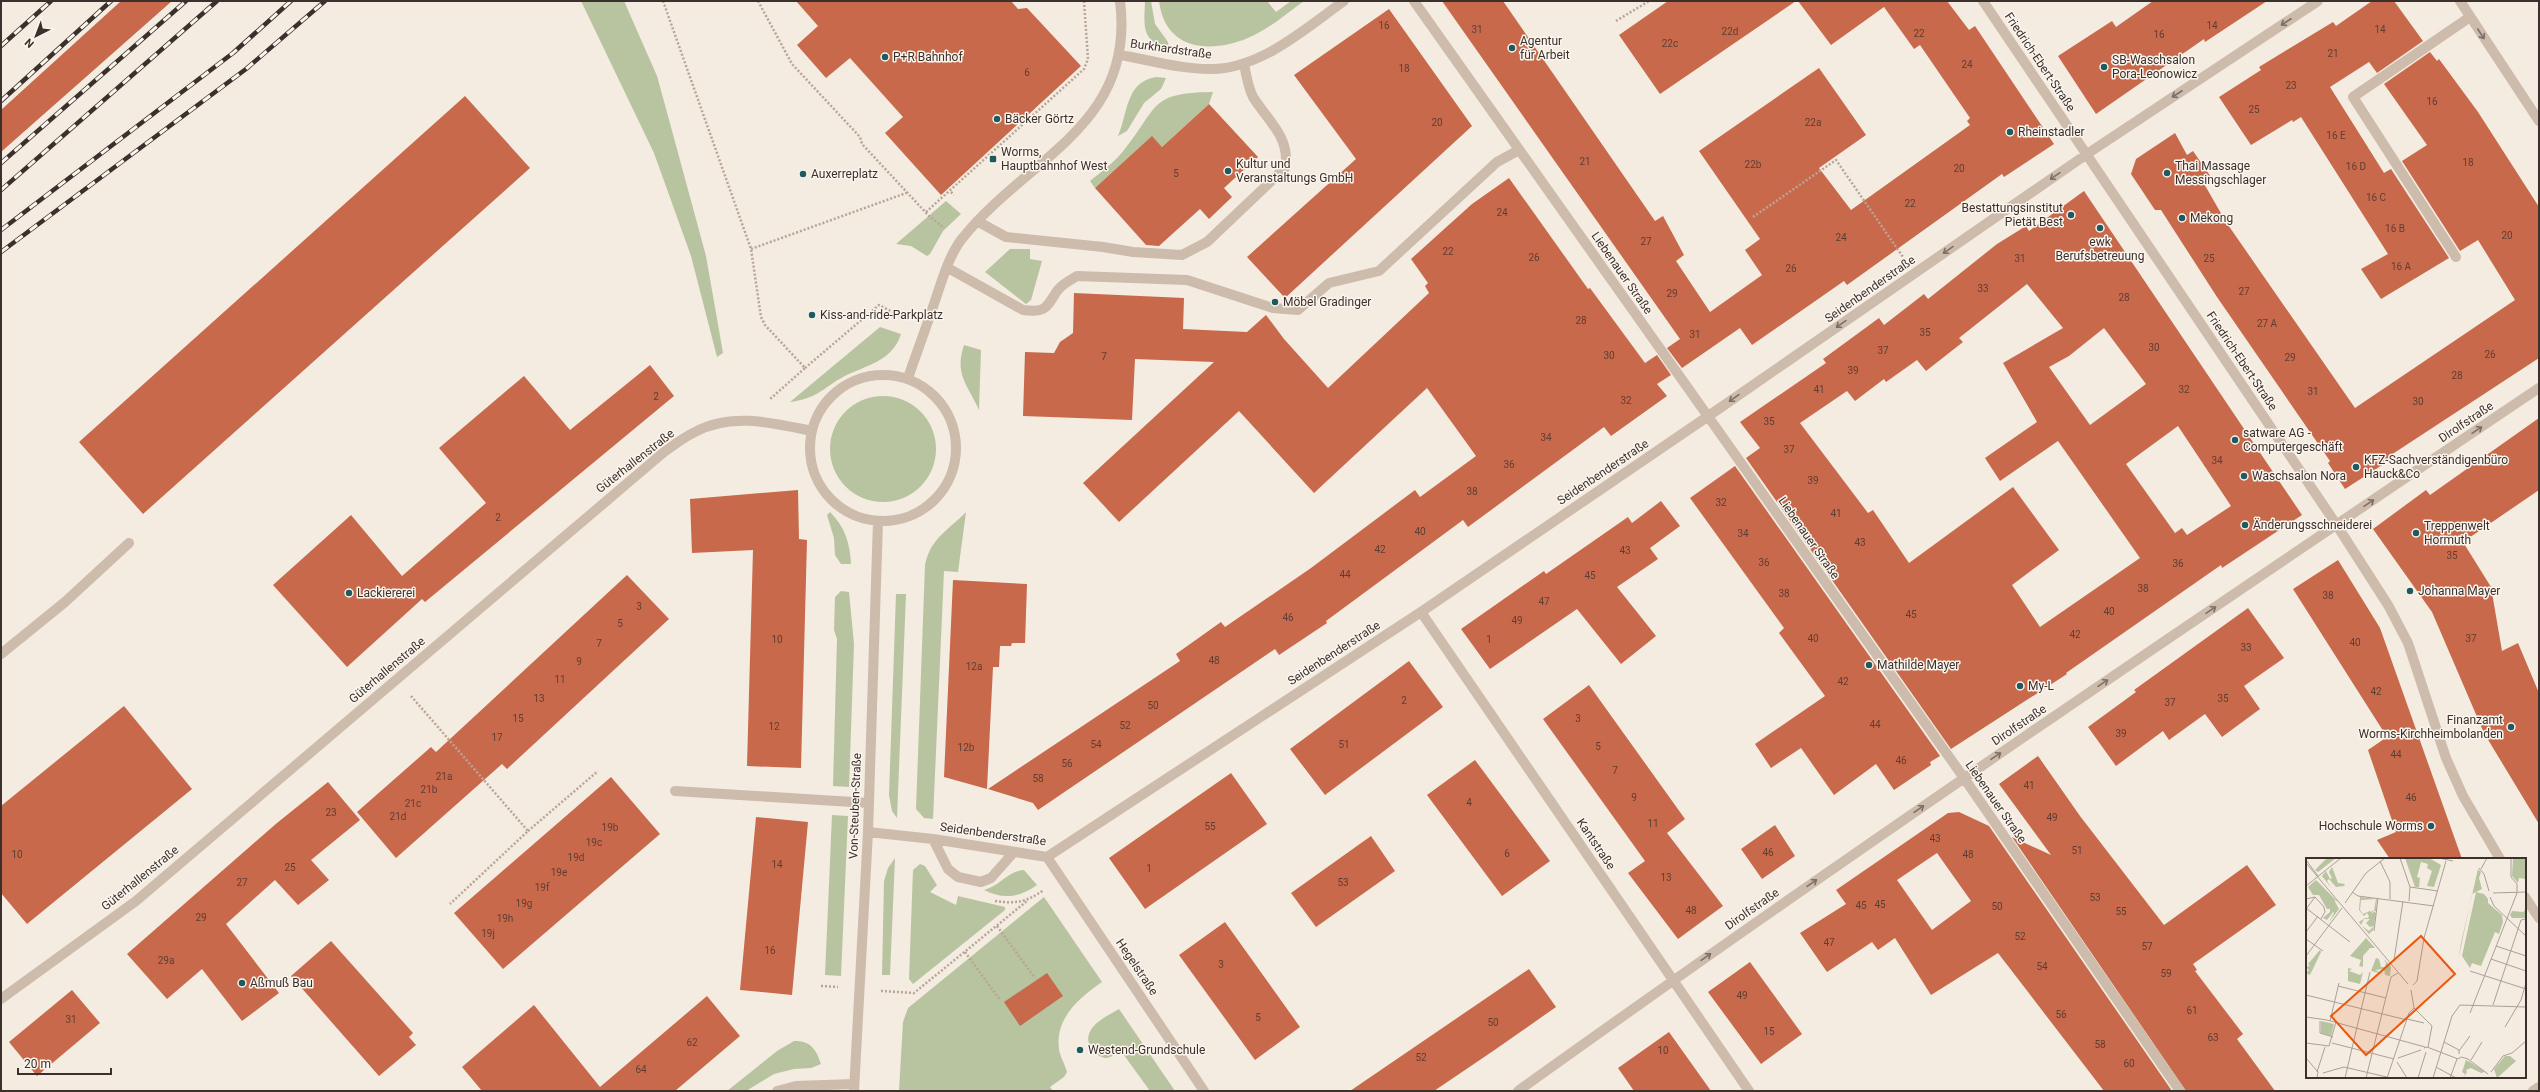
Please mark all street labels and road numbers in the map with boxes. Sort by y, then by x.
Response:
street label: Friedrich-Ebert-Straße [2002,10,2078,114]
street label: Burkhardstraße [1129,36,1213,62]
street label: Liebenauer Straße [1588,229,1656,317]
street label: Seidenbenderstraße [1822,253,1918,325]
street label: Friedrich-Ebert-Straße [2204,309,2280,413]
street label: Dirolfstraße [2436,399,2496,445]
street label: Güterhallenstraße [593,426,677,496]
street label: Seidenbenderstraße [1555,436,1651,508]
street label: Liebenauer Straße [1775,494,1843,582]
street label: Seidenbenderstraße [1285,618,1383,688]
street label: Güterhallenstraße [346,634,428,706]
street label: Dirolfstraße [1989,702,2049,748]
street label: Von-Steuben-Straße [846,753,864,859]
street label: Liebenauer Straße [1962,758,2030,846]
street label: Kantstraße [1574,816,1618,872]
street label: Seidenbenderstraße [939,820,1047,848]
street label: Güterhallenstraße [99,843,181,913]
street label: Dirolfstraße [1722,885,1782,933]
street label: Hegelstraße [1113,936,1161,998]

